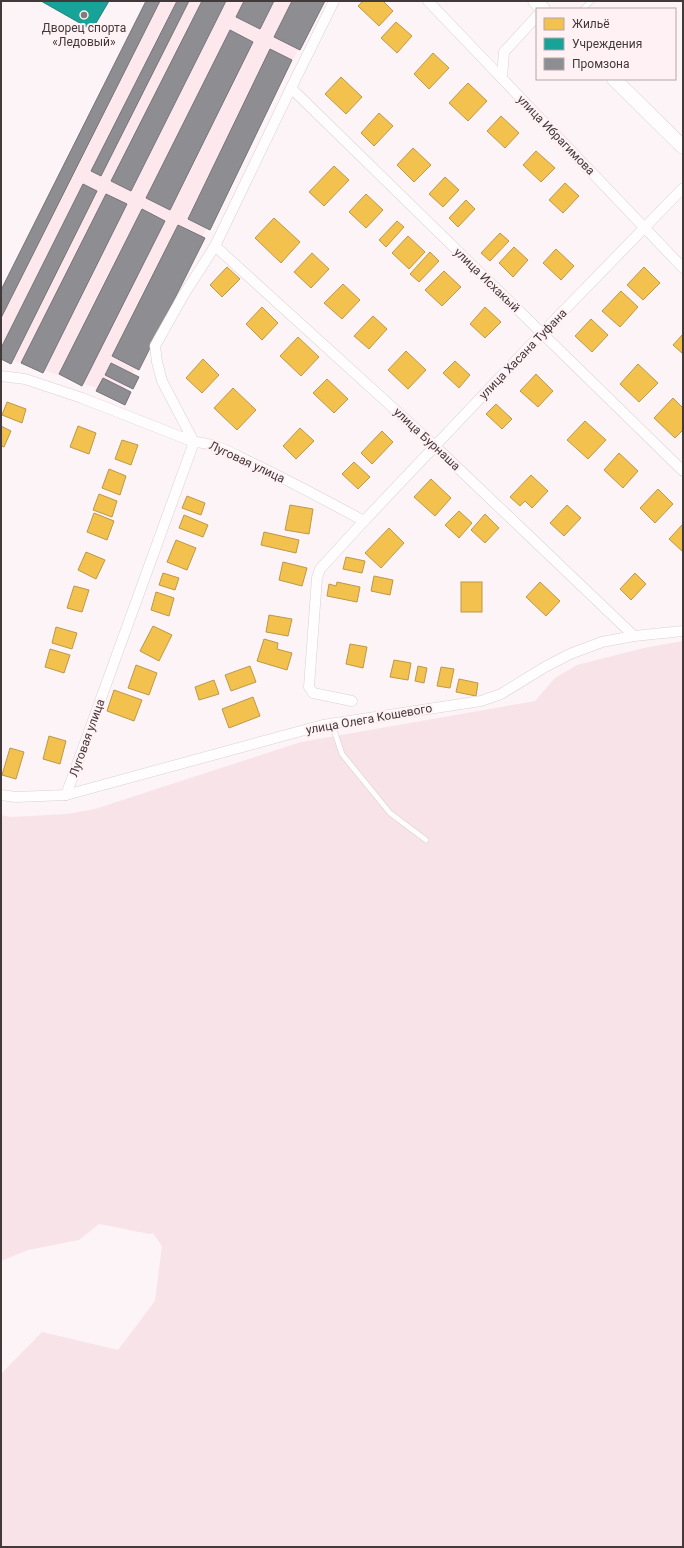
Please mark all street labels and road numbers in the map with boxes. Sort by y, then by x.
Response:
street label: улица Ибрагимова [514,92,598,178]
street label: улица Исхакый [451,245,523,315]
street label: улица Хасана Туфана [476,306,570,402]
street label: улица Бурнаша [391,405,463,473]
street label: Луговая улица [207,438,287,486]
street label: Луговая улица [66,697,108,779]
street label: улица Олега Кошевого [305,701,433,737]

